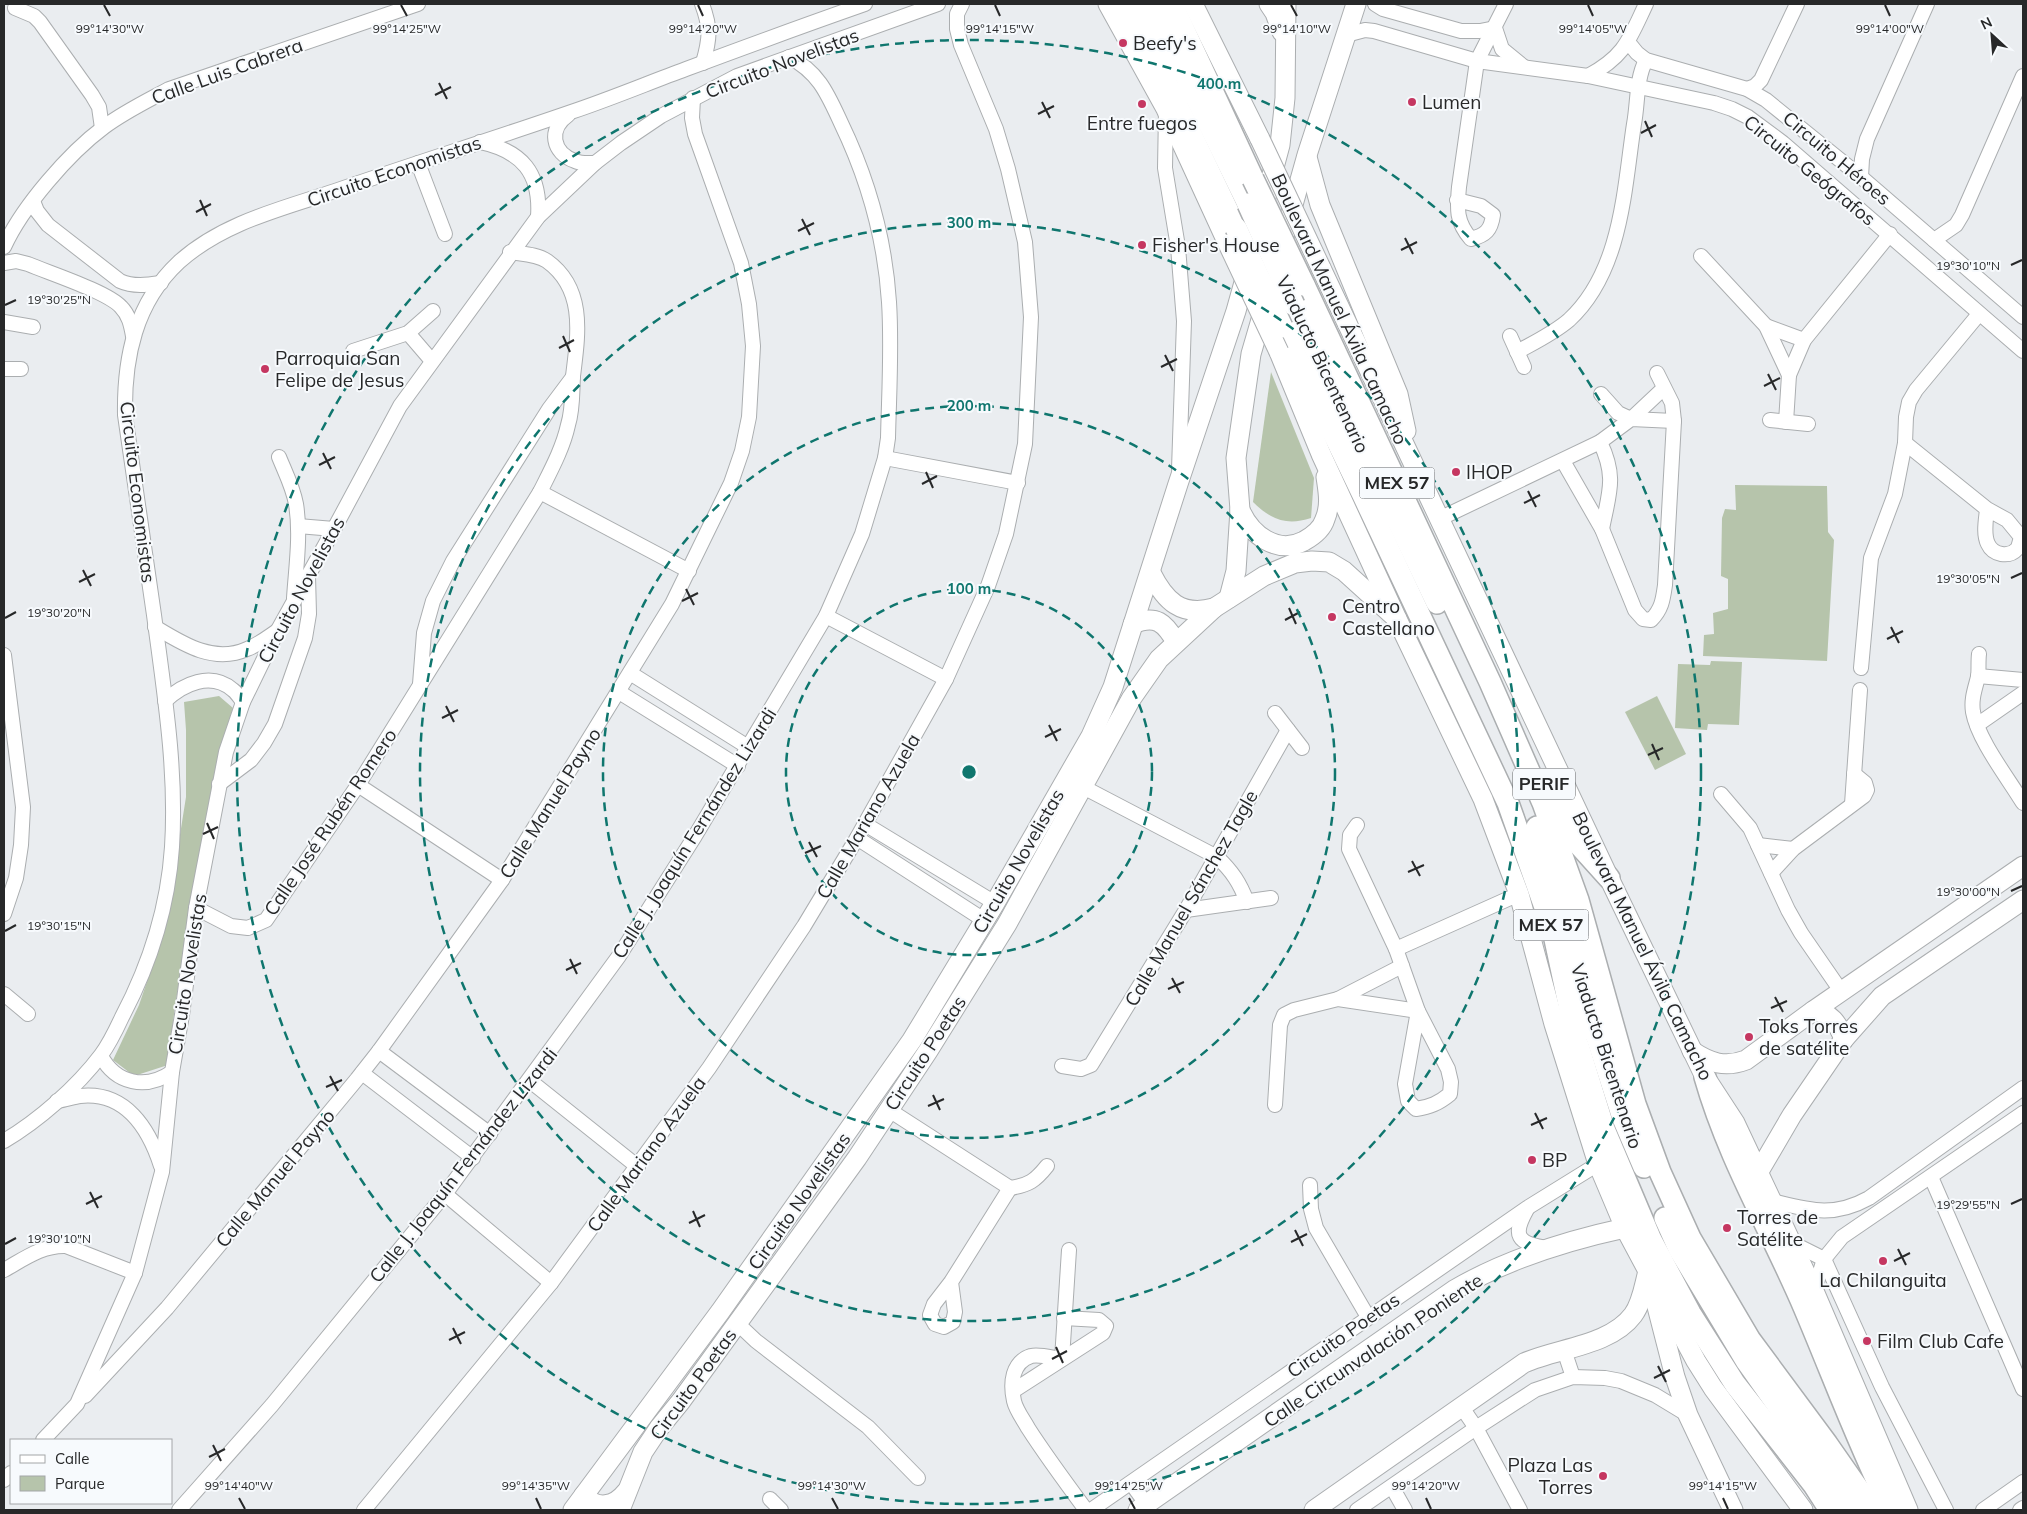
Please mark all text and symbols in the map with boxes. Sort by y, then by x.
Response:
north arrow [1967,10,2017,60]
text: N [1978,13,1995,34]
text: 99°14'30"W [76,21,144,36]
text: 99°14'25"W [373,21,441,36]
text: 99°14'20"W [669,21,737,36]
text: 99°14'15"W [966,21,1034,36]
text: 99°14'10"W [1263,21,1331,36]
text: 99°14'05"W [1559,21,1627,36]
text: 99°14'00"W [1856,21,1924,36]
street label: Circuito Novelistas [702,23,862,103]
place label: Beefy's [1133,31,1197,55]
street label: Calle Luis Cabrera [148,32,306,110]
marker: Beefy's [1117,37,1129,49]
text: 400 m [1197,74,1241,93]
place label: Lumen [1422,90,1481,114]
marker: Lumen [1406,96,1418,108]
marker: Entre fuegos [1136,98,1148,110]
street label: Circuito Héroes [1778,106,1896,210]
street label: Circuito Geógrafos [1739,109,1881,231]
place label: Entre fuegos [1087,111,1197,135]
street label: Circuito Economistas [304,130,484,212]
street label: Boulevard Manuel Ávila Camacho [1267,170,1413,448]
text: 300 m [947,213,991,232]
place label: Fisher's House [1152,233,1280,257]
marker: Fisher's House [1136,239,1148,251]
text: 19°30'10"N [1936,258,2000,273]
street label: Viaducto Bicentenario [1271,271,1375,457]
text: 19°30'25"N [27,292,91,307]
place label: Parroquia San Felipe de Jesus [275,346,404,392]
marker: Parroquia San Felipe de Jesus [259,363,271,375]
text: 200 m [947,396,991,415]
street label: Circuito Economistas [115,400,161,584]
place label: IHOP [1466,460,1513,484]
marker: IHOP [1450,466,1462,478]
road number: MEX 57 [1360,468,1434,498]
street label: Circuito Novelistas [252,513,350,667]
text: 19°30'05"N [1936,571,2000,586]
text: 100 m [947,579,991,598]
place label: Centro Castellano [1342,594,1435,640]
text: 19°30'20"N [27,605,91,620]
marker: Centro Castellano [1326,611,1338,623]
street label: Calle J. Joaquín Fernández Lizardi [607,703,781,963]
street label: Calle Manuel Payno [494,723,606,883]
street label: Calle José Rubén Romero [258,724,402,920]
street label: Calle Mariano Azuela [811,729,925,903]
centre of rings [960,763,978,781]
road number: PERIF [1513,769,1575,800]
street label: Circuito Novelistas [967,785,1069,937]
street label: Calle Manuel Sánchez Tagle [1119,786,1263,1010]
street label: Boulevard Manuel Ávila Camacho [1567,808,1719,1084]
text: 19°30'00"N [1936,884,2000,899]
street label: Circuito Novelistas [162,892,212,1056]
road number: MEX 57 [1514,910,1588,940]
text: 19°30'15"N [27,918,91,933]
street label: Viaducto Bicentenario [1566,960,1648,1152]
street label: Circuito Poetas [879,991,971,1115]
place label: Toks Torres de satélite [1759,1014,1858,1060]
marker: Toks Torres de satélite [1743,1031,1755,1043]
street label: Calle J. Joaquín Fernández Lizardi [364,1043,562,1287]
street label: Calle Mariano Azuela [581,1071,711,1237]
street label: Calle Manuel Payno [210,1104,340,1252]
street label: Circuito Novelistas [743,1128,855,1274]
place label: BP [1542,1148,1567,1172]
marker: BP [1526,1154,1538,1166]
text: 19°29'55"N [1936,1197,2000,1212]
place label: Torres de Satélite [1737,1205,1818,1251]
marker: Torres de Satélite [1721,1222,1733,1234]
text: 19°30'10"N [27,1231,91,1246]
marker: La Chilanguita [1877,1255,1889,1267]
street label: Calle Circunvalación Poniente [1259,1268,1487,1432]
place label: La Chilanguita [1819,1268,1947,1292]
street label: Circuito Poetas [1282,1287,1404,1383]
street label: Circuito Poetas [644,1323,742,1445]
place label: Film Club Cafe [1877,1329,2004,1353]
marker: Film Club Cafe [1861,1335,1873,1347]
legend [10,1439,172,1504]
text: Calle [55,1449,89,1468]
place label: Plaza Las Torres [1507,1453,1593,1499]
marker: Plaza Las Torres [1597,1470,1609,1482]
text: Parque [55,1474,105,1493]
text: 99°14'40"W [205,1478,273,1493]
text: 99°14'35"W [502,1478,570,1493]
text: 99°14'30"W [798,1478,866,1493]
text: 99°14'25"W [1095,1478,1163,1493]
text: 99°14'20"W [1392,1478,1460,1493]
text: 99°14'15"W [1689,1478,1757,1493]

